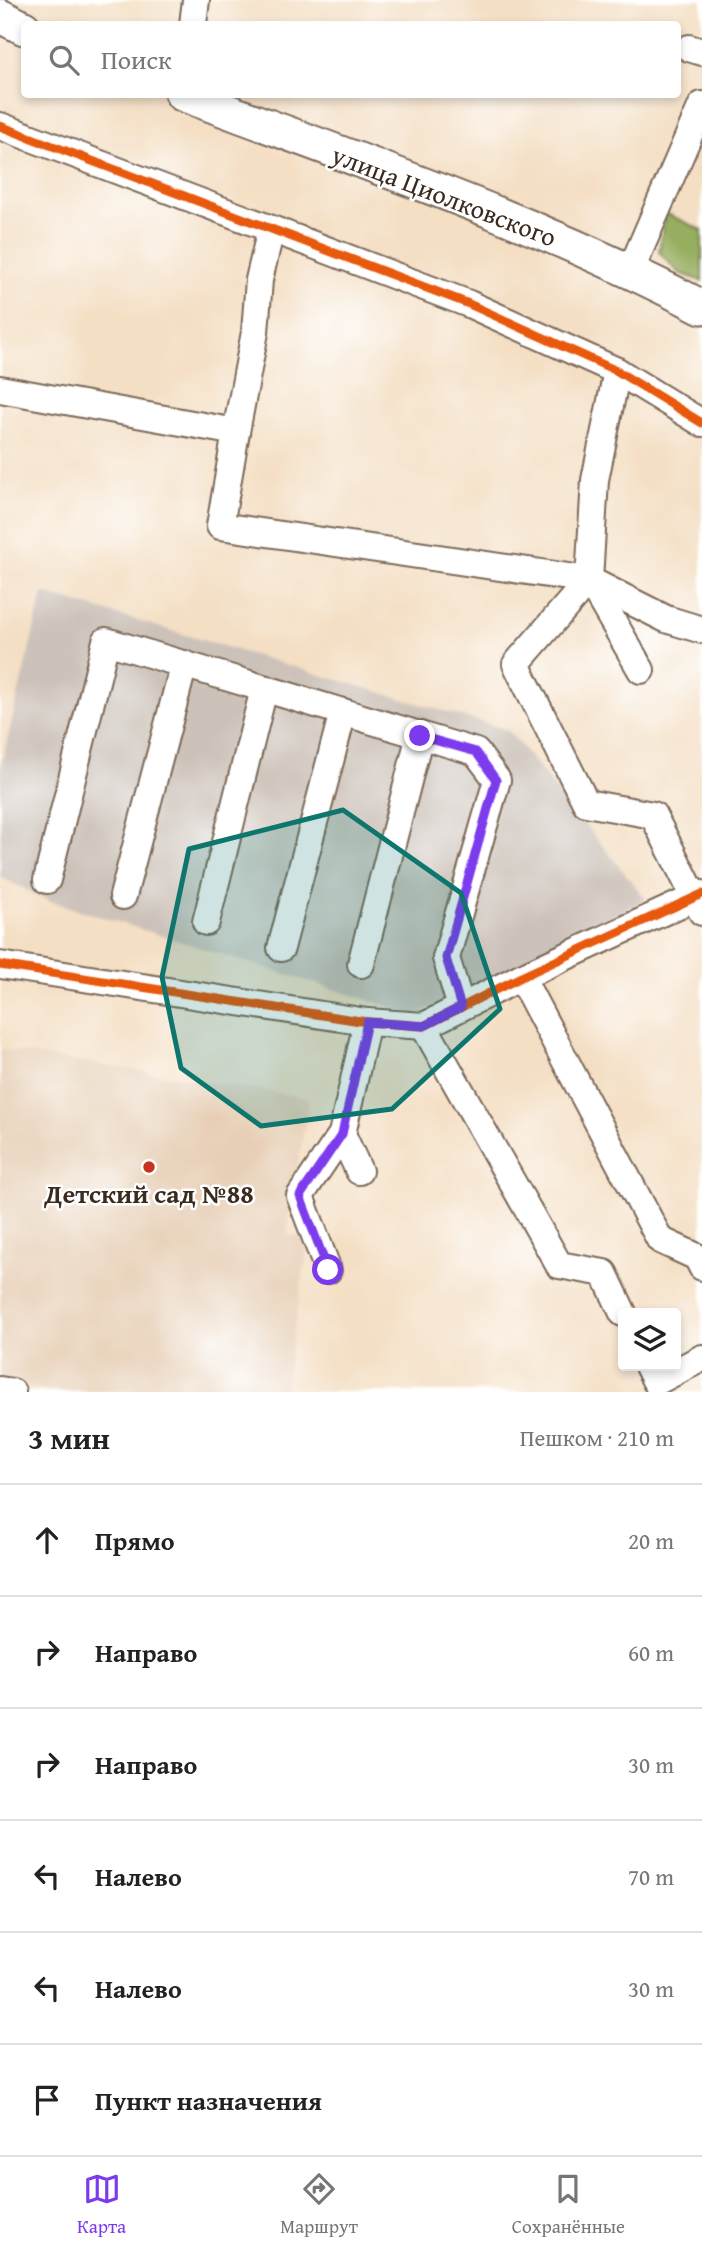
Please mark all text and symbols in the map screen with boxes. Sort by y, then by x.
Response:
search box [21,21,681,98]
text: Поиск [101,40,172,79]
icon: search [45,41,83,79]
street label: улица Циолковского [325,134,562,256]
route end [404,720,435,751]
marker: Детский сад №88 [141,1159,157,1175]
place label: Детский сад №88 [43,1174,254,1213]
route start [312,1254,343,1285]
map controls [618,1308,681,1371]
button: layers [618,1308,681,1371]
text: 3 мин [28,1416,110,1460]
text: Пешком · 210 m [520,1421,674,1454]
icon: ahead [28,1521,66,1559]
text: Прямо [95,1521,175,1560]
text: 20 m [628,1524,674,1557]
icon: right [28,1633,66,1671]
text: Направо [95,1633,197,1672]
text: 60 m [628,1636,674,1669]
icon: right [28,1745,66,1783]
text: Направо [95,1745,197,1784]
text: 30 m [628,1748,674,1781]
icon: left [28,1857,66,1895]
text: Налево [95,1857,182,1896]
text: 70 m [628,1860,674,1893]
icon: left [28,1969,66,2007]
text: Налево [95,1969,182,2008]
text: 30 m [628,1972,674,2005]
icon: arrive [28,2081,66,2119]
text: Пункт назначения [95,2081,322,2120]
tab: Карта [77,2170,126,2240]
tab: Маршрут [280,2170,358,2240]
tab: Сохранённые [512,2170,625,2240]

